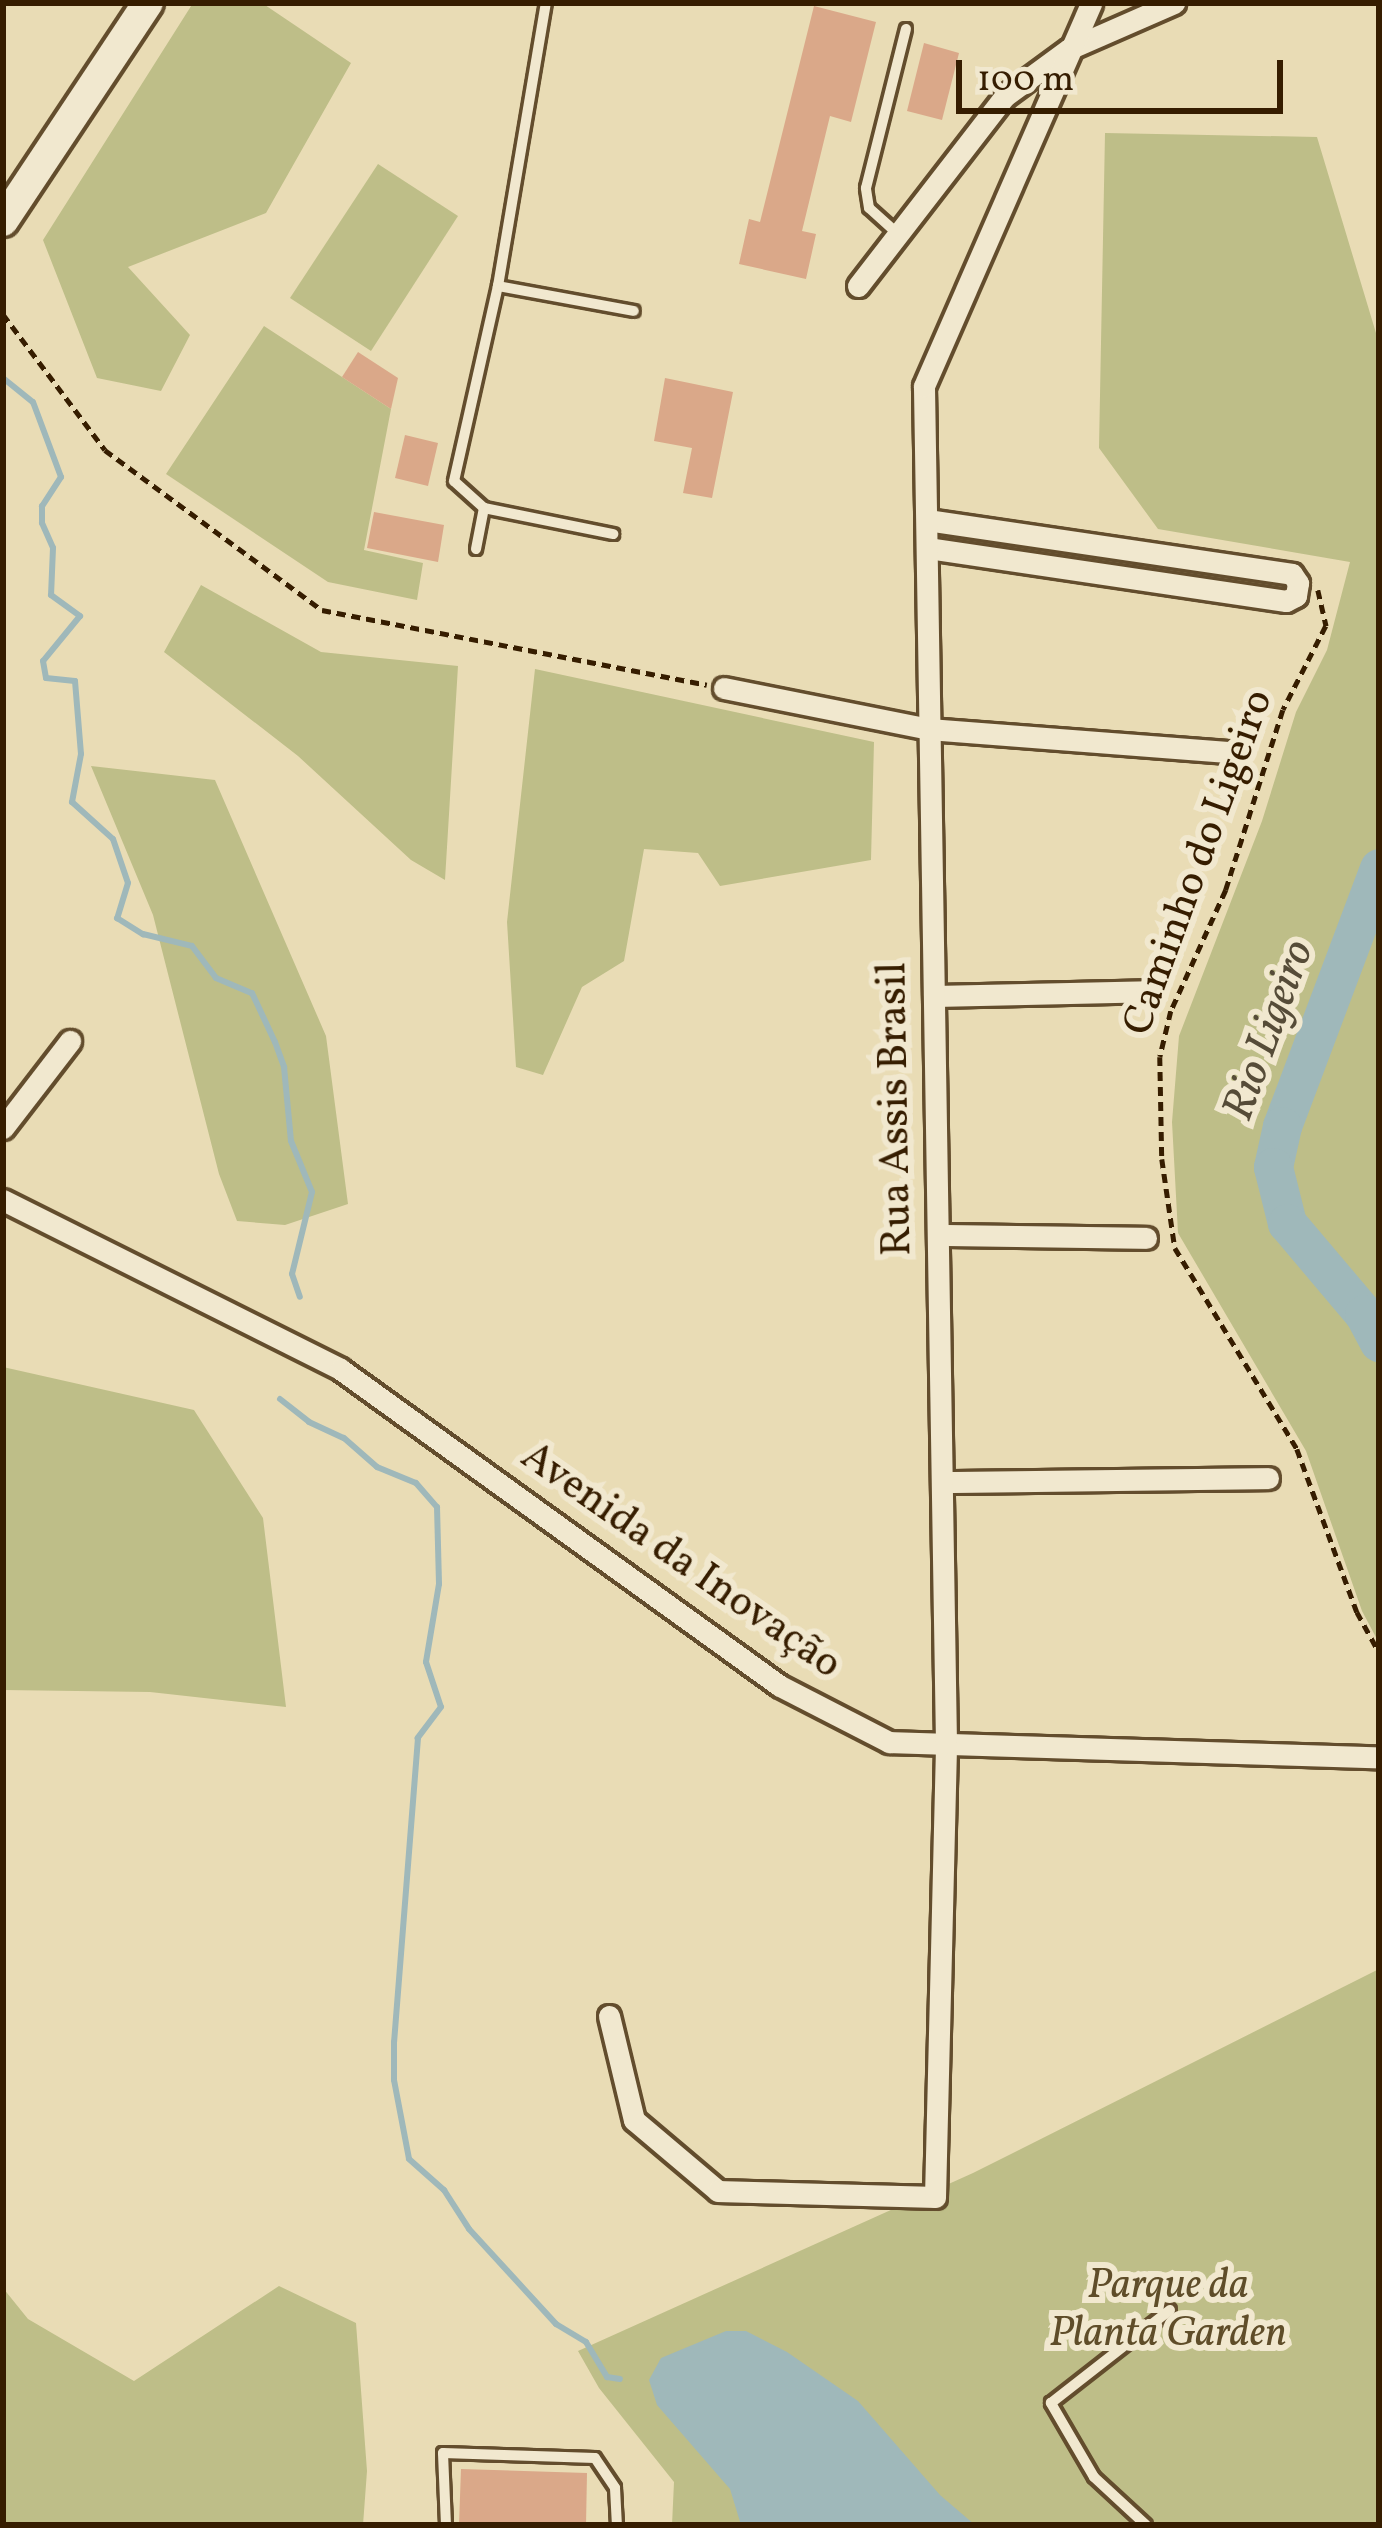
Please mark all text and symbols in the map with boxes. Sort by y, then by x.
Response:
scale bar [962,36,1289,110]
text: 100 m [977,56,1074,106]
street label: Caminho do Ligeiro [1114,684,1286,1042]
water label: Rio Ligeiro [1213,934,1327,1128]
street label: Rua Assis Brasil [869,962,925,1256]
street label: Avenida da Inovação [510,1433,850,1691]
park label: Parque da Planta Garden [1049,2262,1287,2360]

